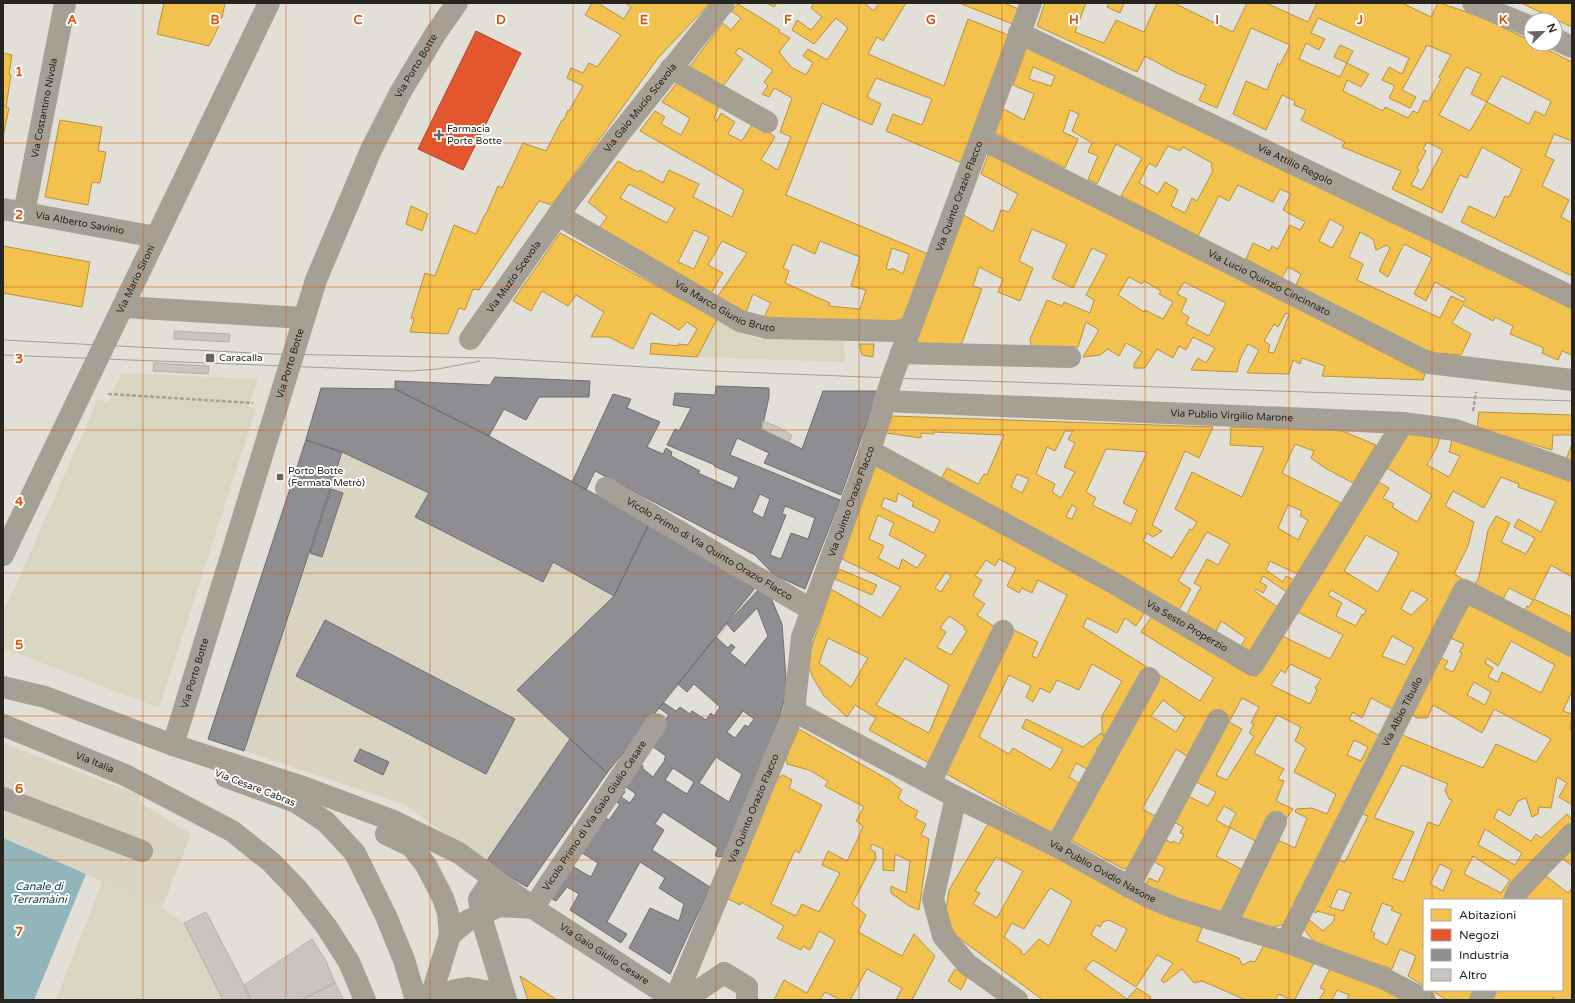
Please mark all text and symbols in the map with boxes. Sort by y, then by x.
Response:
text: A [67,12,77,28]
text: B [210,12,220,28]
text: C [353,12,363,28]
text: D [496,12,506,28]
text: E [640,12,648,28]
text: F [784,12,792,28]
text: G [926,12,936,28]
text: H [1069,12,1079,28]
text: I [1215,12,1219,28]
text: J [1356,12,1363,28]
text: K [1499,12,1508,28]
north arrow [1523,12,1563,52]
text: N [1544,22,1559,35]
street label: Via Porto Botte [392,32,440,100]
street label: Via Costantino Nivola [29,57,60,159]
street label: Via Gaio Mucio Scevola [601,61,679,155]
text: 1 [15,64,23,80]
place label: Farmacia Porte Botte [447,123,502,147]
marker: Farmacia Porte Botte [434,130,444,140]
street label: Via Quinto Orazio Flacco [933,139,985,253]
street label: Via Attilio Regolo [1255,142,1335,188]
text: 2 [15,207,23,223]
street label: Via Alberto Savinio [34,209,125,237]
street label: Via Muzio Scevola [484,239,544,316]
street label: Via Mario Sironi [114,243,157,316]
street label: Via Lucio Quinzio Cincinnato [1206,247,1332,319]
street label: Via Marco Giunio Bruto [672,278,775,334]
street label: Via Porto Botte [274,327,307,400]
text: 3 [15,351,23,367]
marker: Caracalla [204,352,216,364]
place label: Caracalla [219,352,263,364]
street label: Via Publio Virgilio Marone [1170,407,1294,424]
street label: Via Quinto Orazio Flacco [826,445,877,559]
place label: Porto Botte (Fermata Metrò) [288,465,365,489]
marker: Porto Botte (Fermata Metrò) [275,472,285,482]
text: 4 [15,494,24,510]
street label: Vicolo Primo di Via Quinto Orazio Flacco [624,495,795,603]
street label: Via Sesto Properzio [1144,597,1230,655]
street label: Via Porto Botte [179,636,212,710]
text: 5 [15,637,23,653]
street label: Via Albio Tibullo [1380,675,1425,749]
street label: Vicolo Primo di Via Gaio Giulio Cesare [540,738,649,893]
street label: Via Italia [74,749,116,776]
street label: Via Quinto Orazio Flacco [726,752,782,865]
street label: Via Cesare Cabras [213,767,297,809]
text: 6 [15,781,23,797]
street label: Via Publio Ovidio Nasone [1047,838,1158,906]
water label: Canale di Terramàini [11,880,68,906]
legend [1423,899,1563,991]
text: Abitazioni [1459,908,1516,922]
street label: Via Gaio Giulio Cesare [557,921,651,988]
text: 7 [15,924,23,940]
text: Negozi [1459,928,1499,942]
text: Industria [1459,948,1509,962]
text: Altro [1459,968,1487,982]

